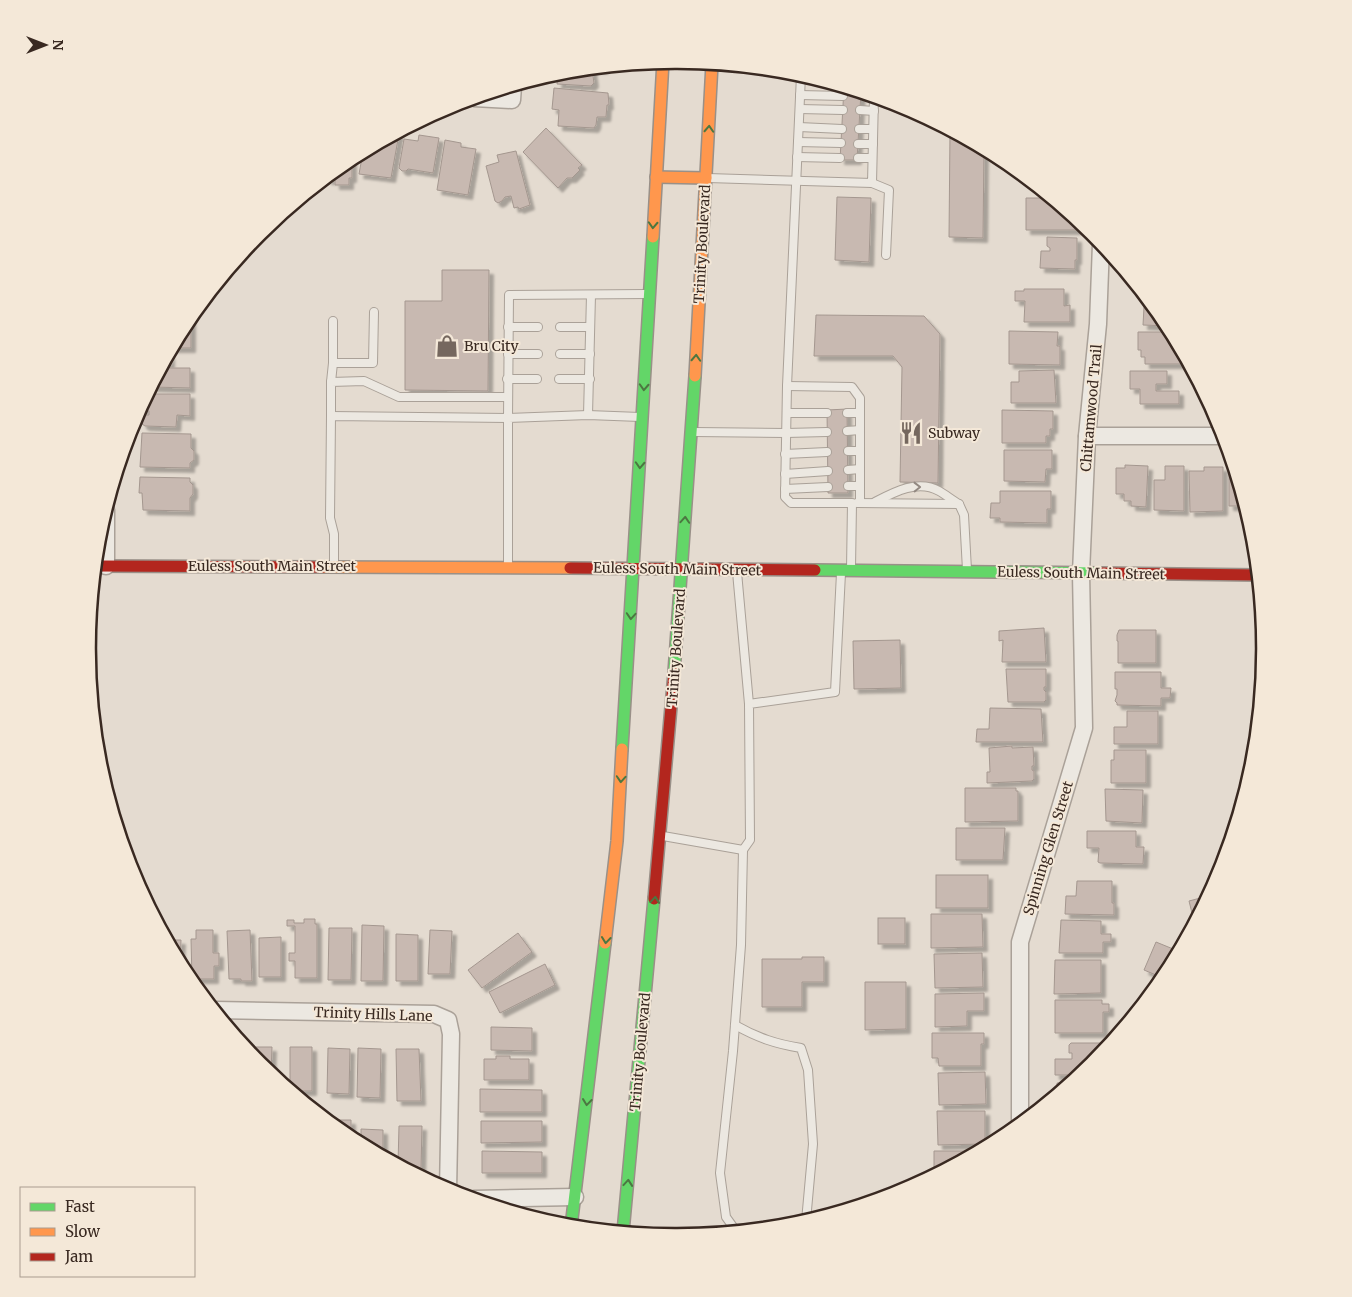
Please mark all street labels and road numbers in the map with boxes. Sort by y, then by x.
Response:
street label: Trinity Boulevard [690,183,714,304]
street label: Chittamwood Trail [1076,343,1106,472]
street label: Euless South Main Street [188,557,357,575]
street label: Euless South Main Street [593,559,762,579]
street label: Euless South Main Street [997,563,1166,583]
street label: Trinity Boulevard [663,587,689,708]
street label: Spinning Glen Street [1019,778,1077,917]
street label: Trinity Boulevard [626,991,654,1112]
street label: Trinity Hills Lane [313,1003,433,1025]

